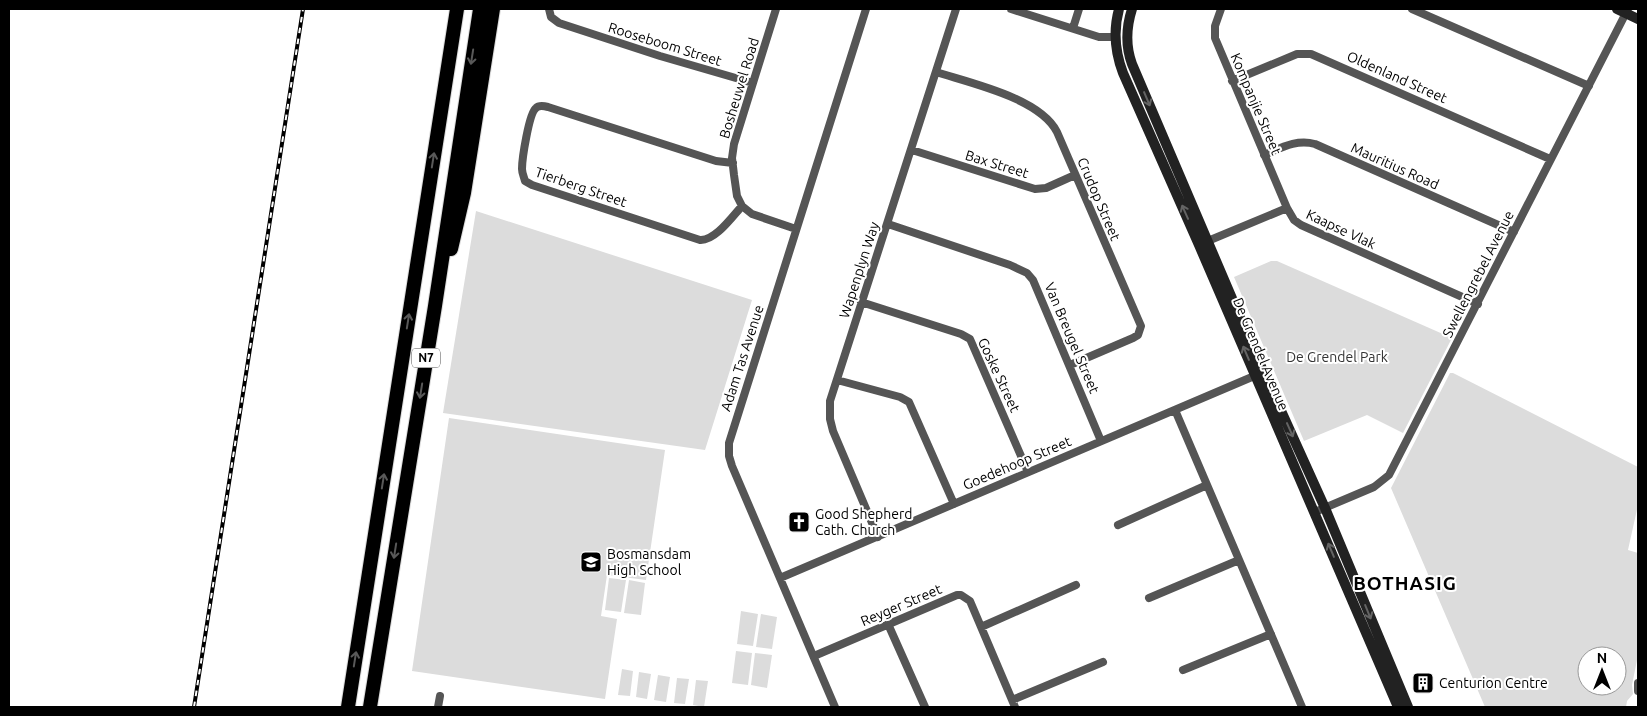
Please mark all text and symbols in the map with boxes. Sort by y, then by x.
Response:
street label: Rooseboom Street [606,19,724,69]
street label: Bosheuwel Road [716,36,762,140]
street label: Oldenland Street [1344,48,1450,106]
one-way arrow [467,49,477,65]
street label: Kompanjie Street [1227,51,1285,158]
one-way arrow [1143,91,1152,106]
street label: Mauritius Road [1349,139,1441,193]
street label: Bax Street [963,147,1031,181]
one-way arrow [429,153,439,169]
street label: Crudop Street [1074,155,1124,243]
street label: Tierberg Street [533,164,629,210]
one-way arrow [1179,205,1189,220]
street label: Kaapse Vlak [1304,206,1378,252]
street label: Swellengrebel Avenue [1439,208,1517,340]
street label: Wapenplyn Way [836,220,882,320]
street label: Van Breugel Street [1041,280,1103,396]
street label: De Grendel Avenue [1230,295,1292,413]
street label: Adam Tas Avenue [717,303,767,413]
one-way arrow [404,313,414,329]
street label: Goske Street [975,335,1023,415]
one-way arrow [1240,346,1250,361]
road number: N7 [412,348,440,368]
park label: De Grendel Park [1286,349,1388,365]
one-way arrow [416,382,426,398]
one-way arrow [1286,422,1295,437]
street label: Goedehoop Street [960,433,1074,493]
one-way arrow [378,474,388,490]
place label: Good Shepherd Cath. Church [815,506,913,538]
church icon: Good Shepherd Cath. Church [787,510,811,534]
one-way arrow [390,543,400,559]
one-way arrow [1325,543,1335,558]
place label: Bosmansdam High School [607,546,691,578]
school or university icon: Bosmansdam High School [579,550,603,574]
district label: BOTHASIG [1353,572,1457,594]
street label: Reyger Street [858,581,944,629]
one-way arrow [1364,604,1373,619]
north arrow [1577,646,1627,696]
text: N [1597,650,1607,666]
one-way arrow [351,651,361,667]
building icon: Centurion Centre [1411,671,1435,695]
place label: Centurion Centre [1439,675,1548,691]

